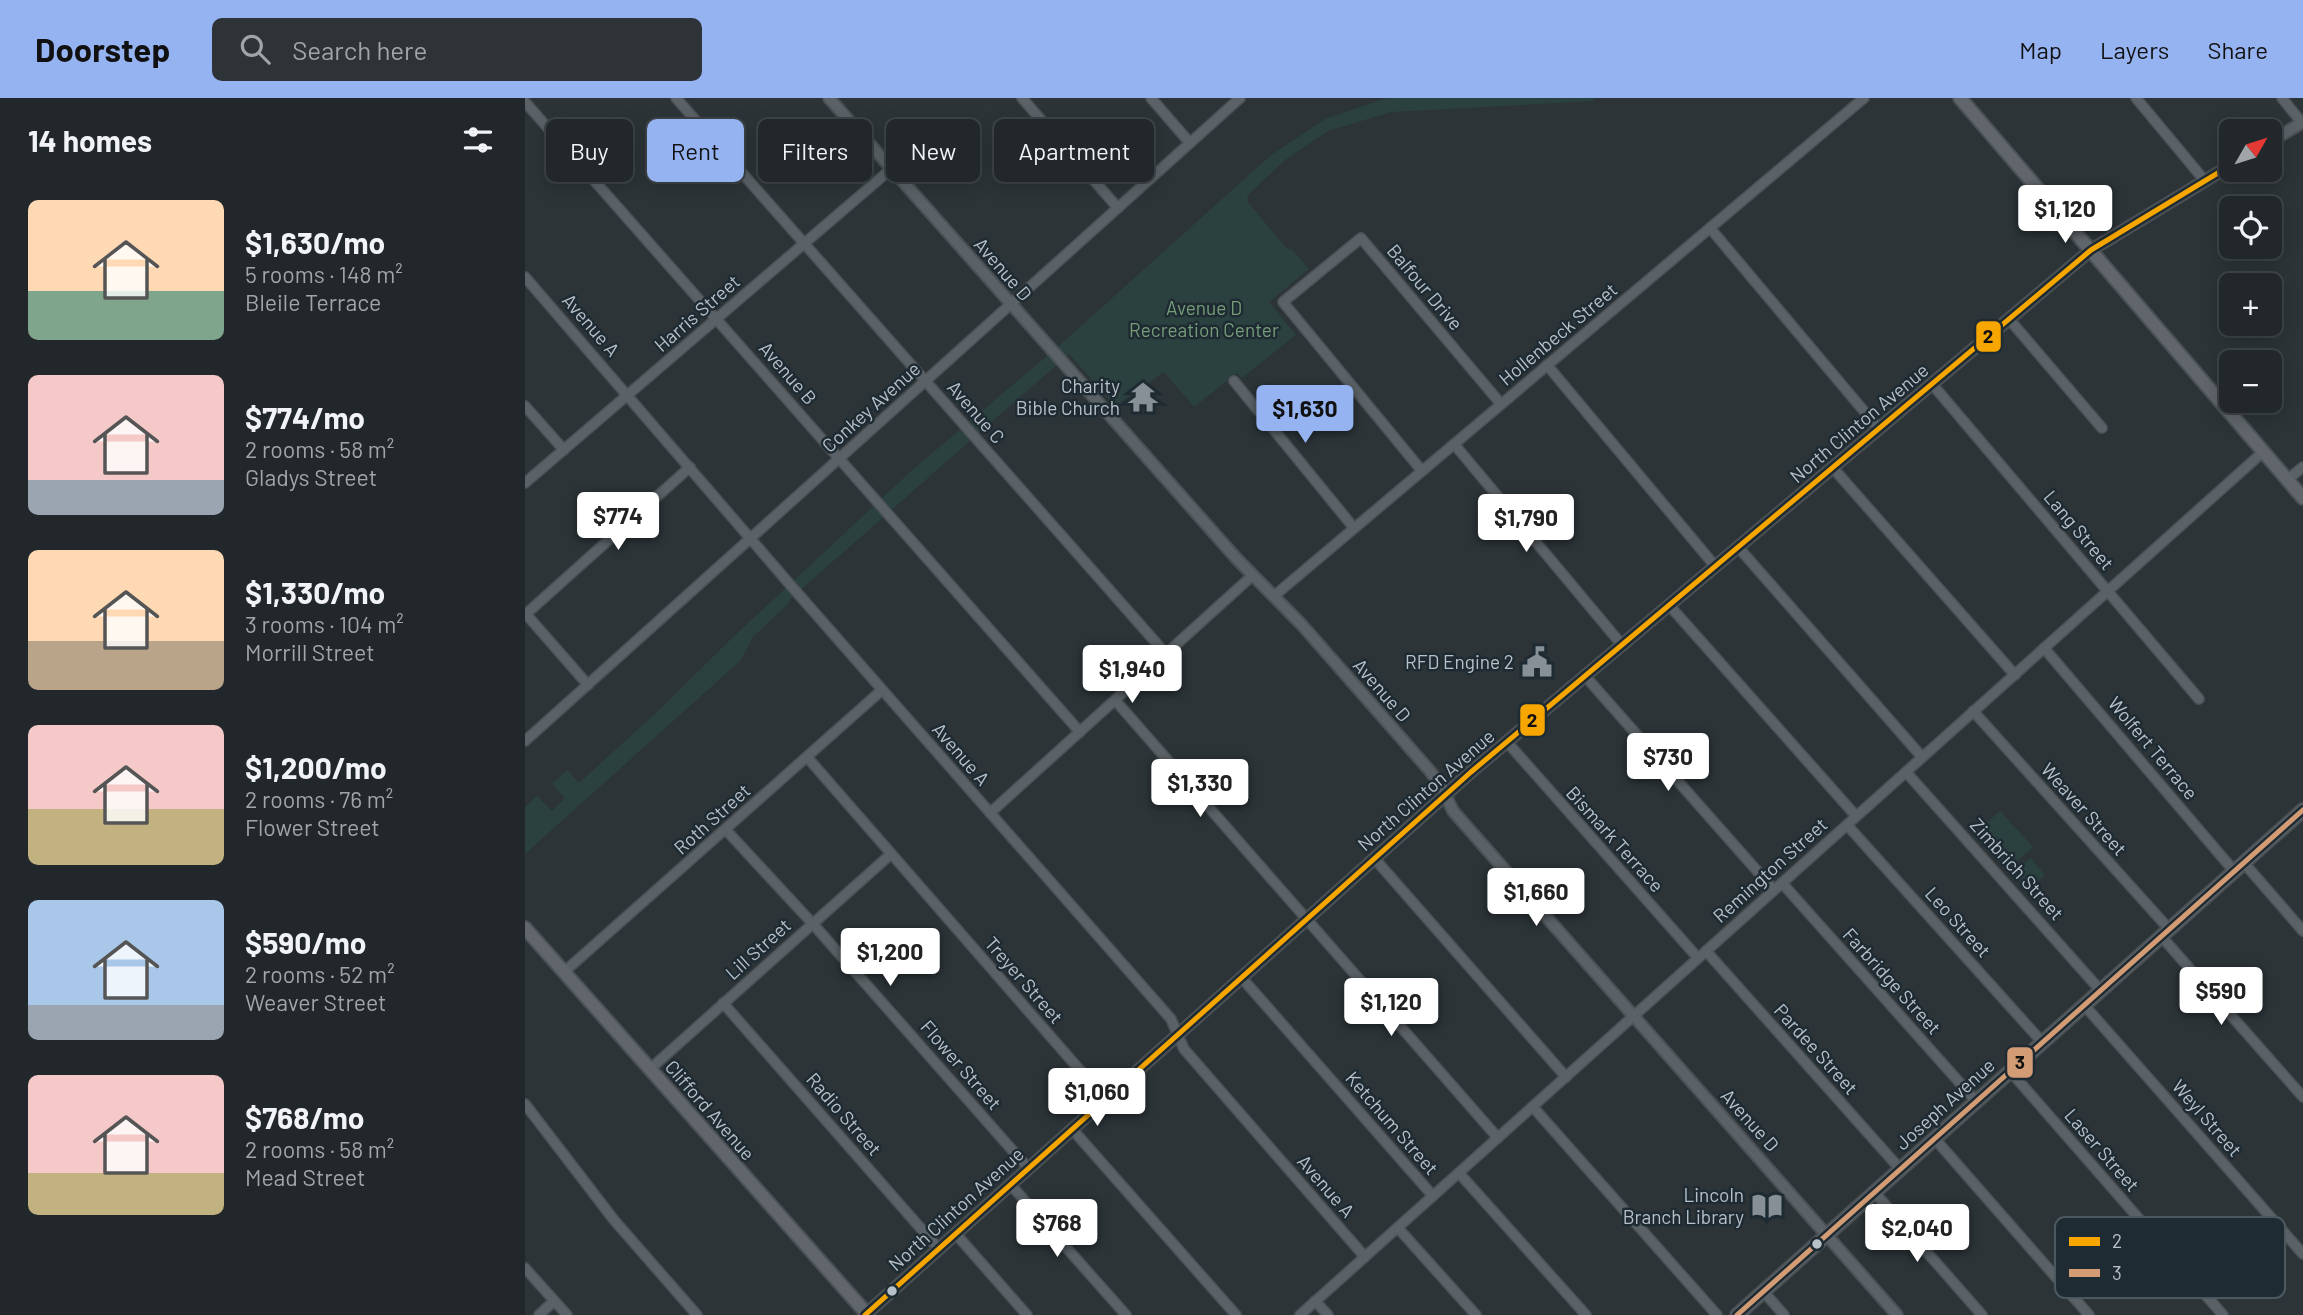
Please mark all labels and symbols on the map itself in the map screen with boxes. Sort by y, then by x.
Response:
north arrow [2219,119,2282,182]
pin: $1,120 [2008,186,2122,245]
street label: Avenue D [970,232,1037,305]
street label: Balfour Drive [1383,239,1468,334]
street label: Harris Street [649,269,744,356]
street label: Hollenbeck Street [1494,277,1621,390]
street label: Avenue A [558,289,625,361]
park label: Avenue D Recreation Center [1129,296,1279,341]
line badge: 2 [1975,320,2002,353]
text: 2 [1983,324,1993,347]
street label: Avenue B [755,336,822,409]
street label: Conkey Avenue [817,357,924,457]
street label: North Clinton Avenue [1785,358,1933,487]
place label: Charity Bible Church [1016,374,1120,419]
street label: Avenue C [943,376,1010,448]
temple icon: Charity Bible Church [1126,380,1160,414]
pin: $1,630 [1248,386,1362,445]
street label: Lang Street [2040,485,2119,574]
pin: $774 [577,492,659,552]
pin: $1,790 [1469,494,1583,554]
public building icon: RFD Engine 2 [1520,645,1554,679]
pin: $1,940 [1075,646,1189,705]
place label: RFD Engine 2 [1405,650,1514,673]
street label: Avenue D [1349,653,1416,726]
street label: Wolfert Terrace [2104,691,2203,804]
line badge: 2 [1519,703,1546,737]
text: 2 [1527,708,1537,731]
street label: Avenue A [928,718,995,790]
street label: North Clinton Avenue [1353,724,1499,855]
pin: $730 [1627,734,1709,793]
street label: Weaver Street [2037,758,2132,860]
pin: $1,330 [1143,760,1257,819]
street label: Roth Street [669,778,755,859]
street label: Bismark Terrace [1562,781,1669,896]
street label: Remington Street [1708,812,1831,927]
street label: Zimbrich Street [1966,813,2069,924]
pin: $1,660 [1479,868,1593,928]
street label: Leo Street [1921,882,1996,962]
street label: Lill Street [720,913,795,984]
street label: Farbridge Street [1839,923,1946,1039]
pin: $1,200 [833,928,947,988]
street label: Treyer Street [980,932,1068,1028]
pin: $590 [2180,968,2262,1027]
pin: $1,120 [1334,978,1448,1038]
street label: Pardee Street [1770,999,1863,1099]
street label: Flower Street [916,1015,1007,1114]
line badge: 3 [2006,1046,2034,1079]
text: 3 [2015,1050,2025,1073]
street label: Joseph Avenue [1890,1053,1999,1154]
street label: Clifford Avenue [661,1055,760,1164]
street label: Ketchum Street [1341,1066,1444,1179]
street label: Radio Street [802,1067,887,1160]
pin: $1,060 [1040,1068,1154,1128]
street label: Weyl Street [2168,1074,2247,1161]
street label: Avenue D [1716,1084,1784,1156]
street label: Laser Street [2060,1104,2145,1196]
street label: North Clinton Avenue [883,1142,1028,1275]
street label: Avenue A [1293,1150,1360,1222]
place label: Lincoln Branch Library [1623,1183,1744,1228]
library icon: Lincoln Branch Library [1750,1189,1784,1223]
pin: $768 [1016,1200,1098,1259]
pin: $2,040 [1860,1204,1974,1264]
legend [2055,1217,2285,1298]
text: 2 [2112,1229,2122,1252]
unlabelled marker [1810,1237,1824,1251]
text: 3 [2112,1261,2122,1284]
unlabelled marker [885,1284,899,1298]

